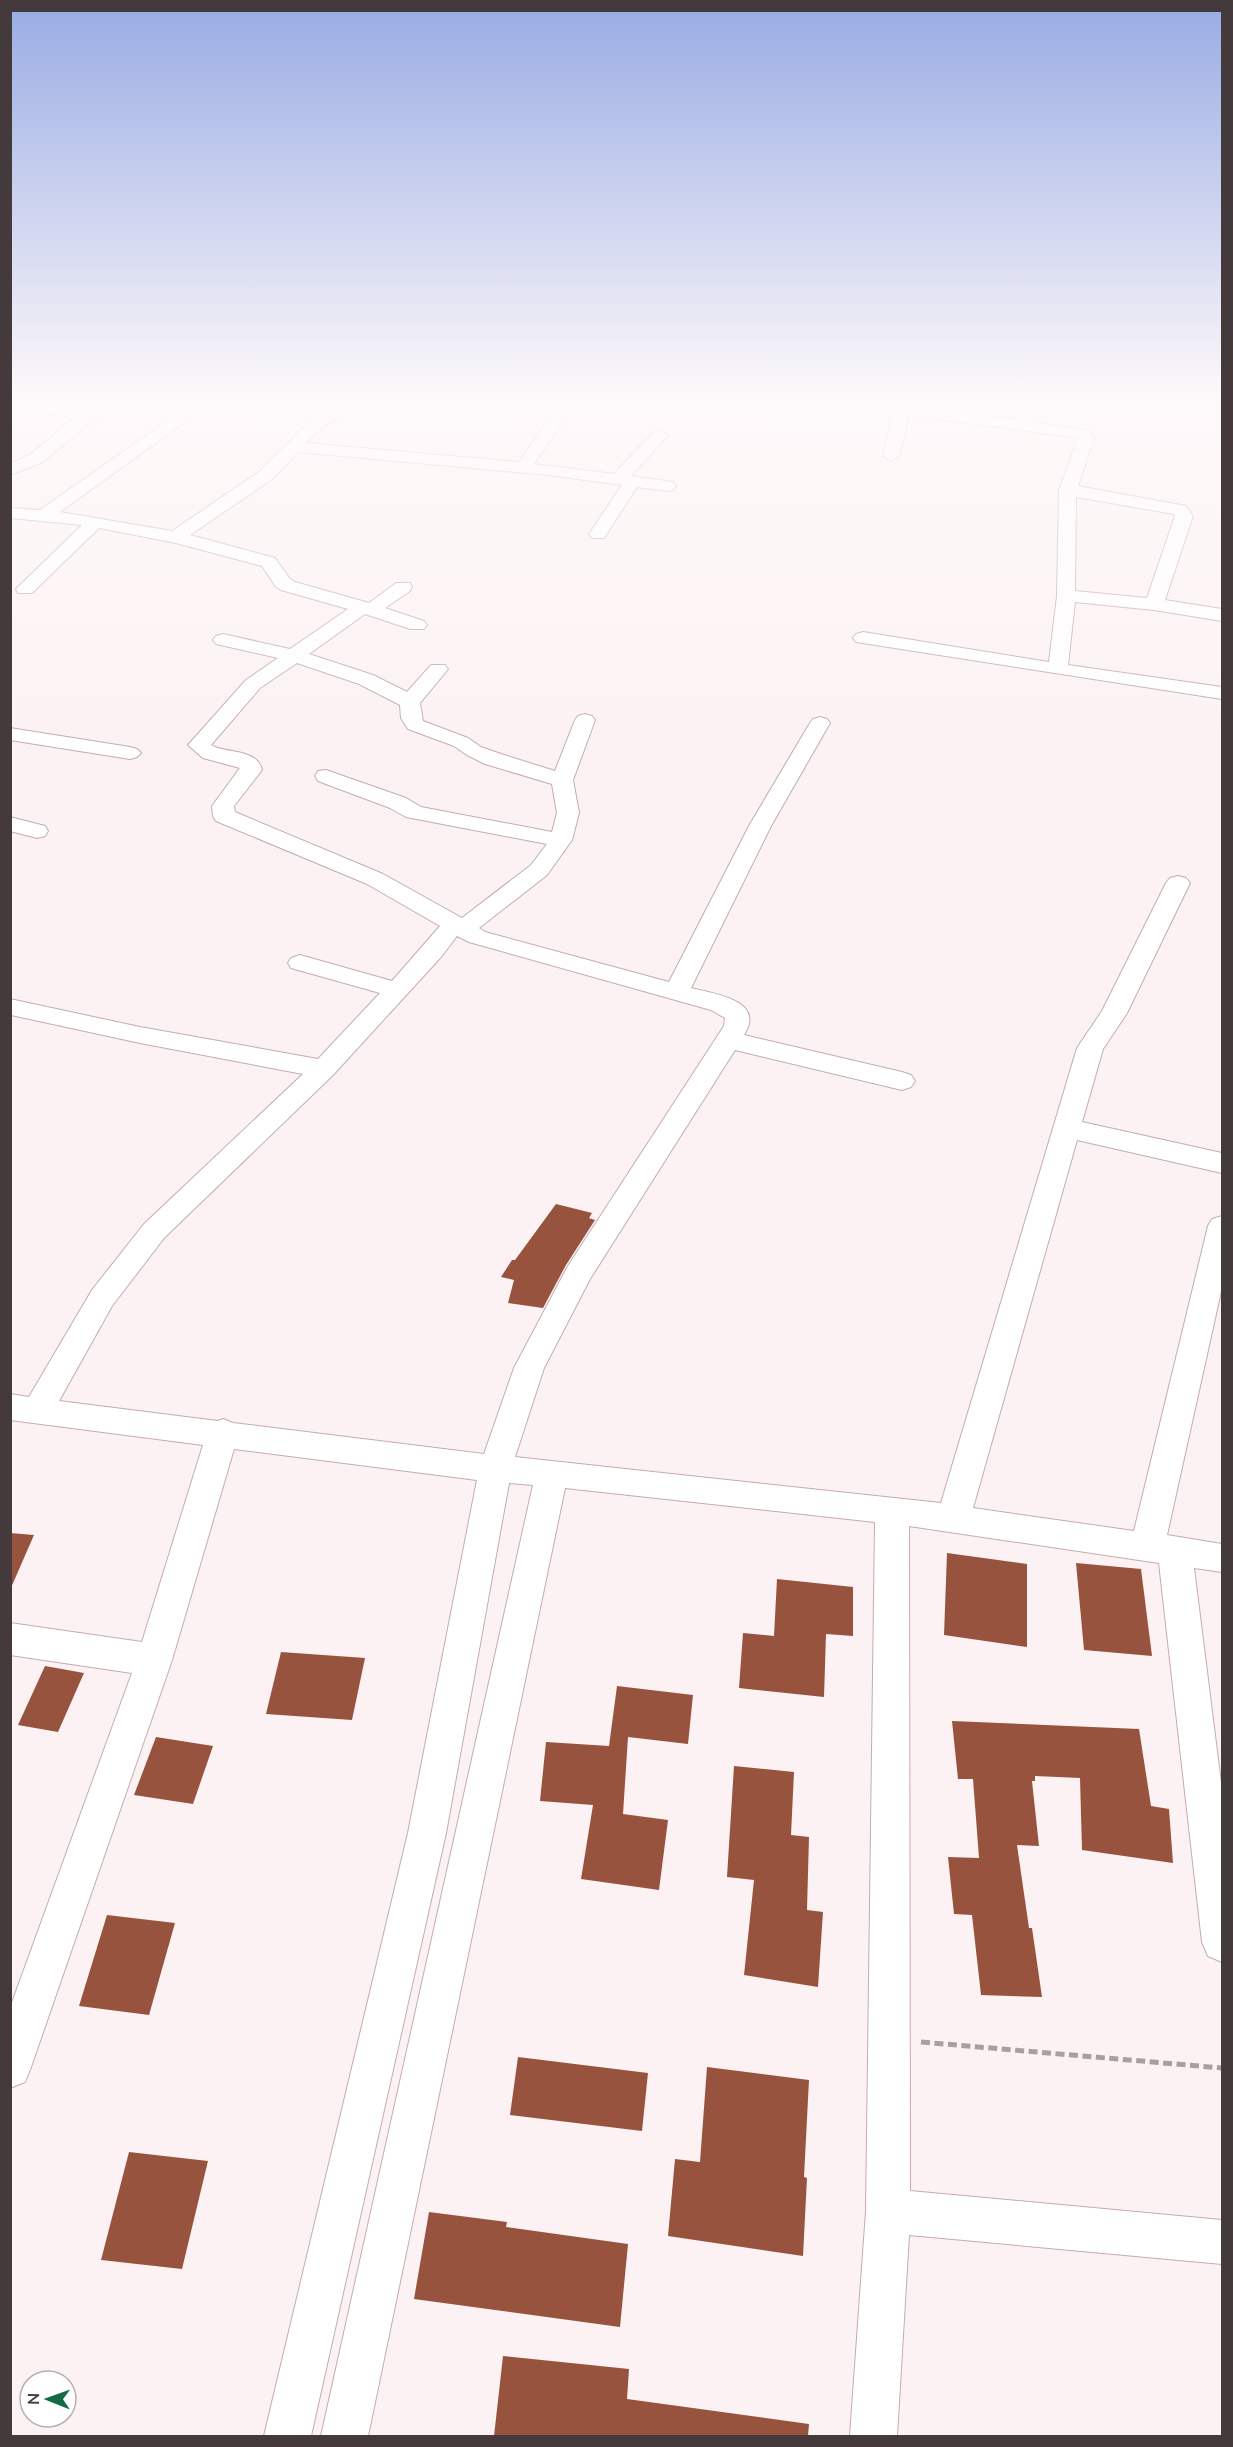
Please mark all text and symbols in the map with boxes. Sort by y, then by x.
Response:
north arrow [18,2369,78,2429]
text: N [23,2393,43,2405]

